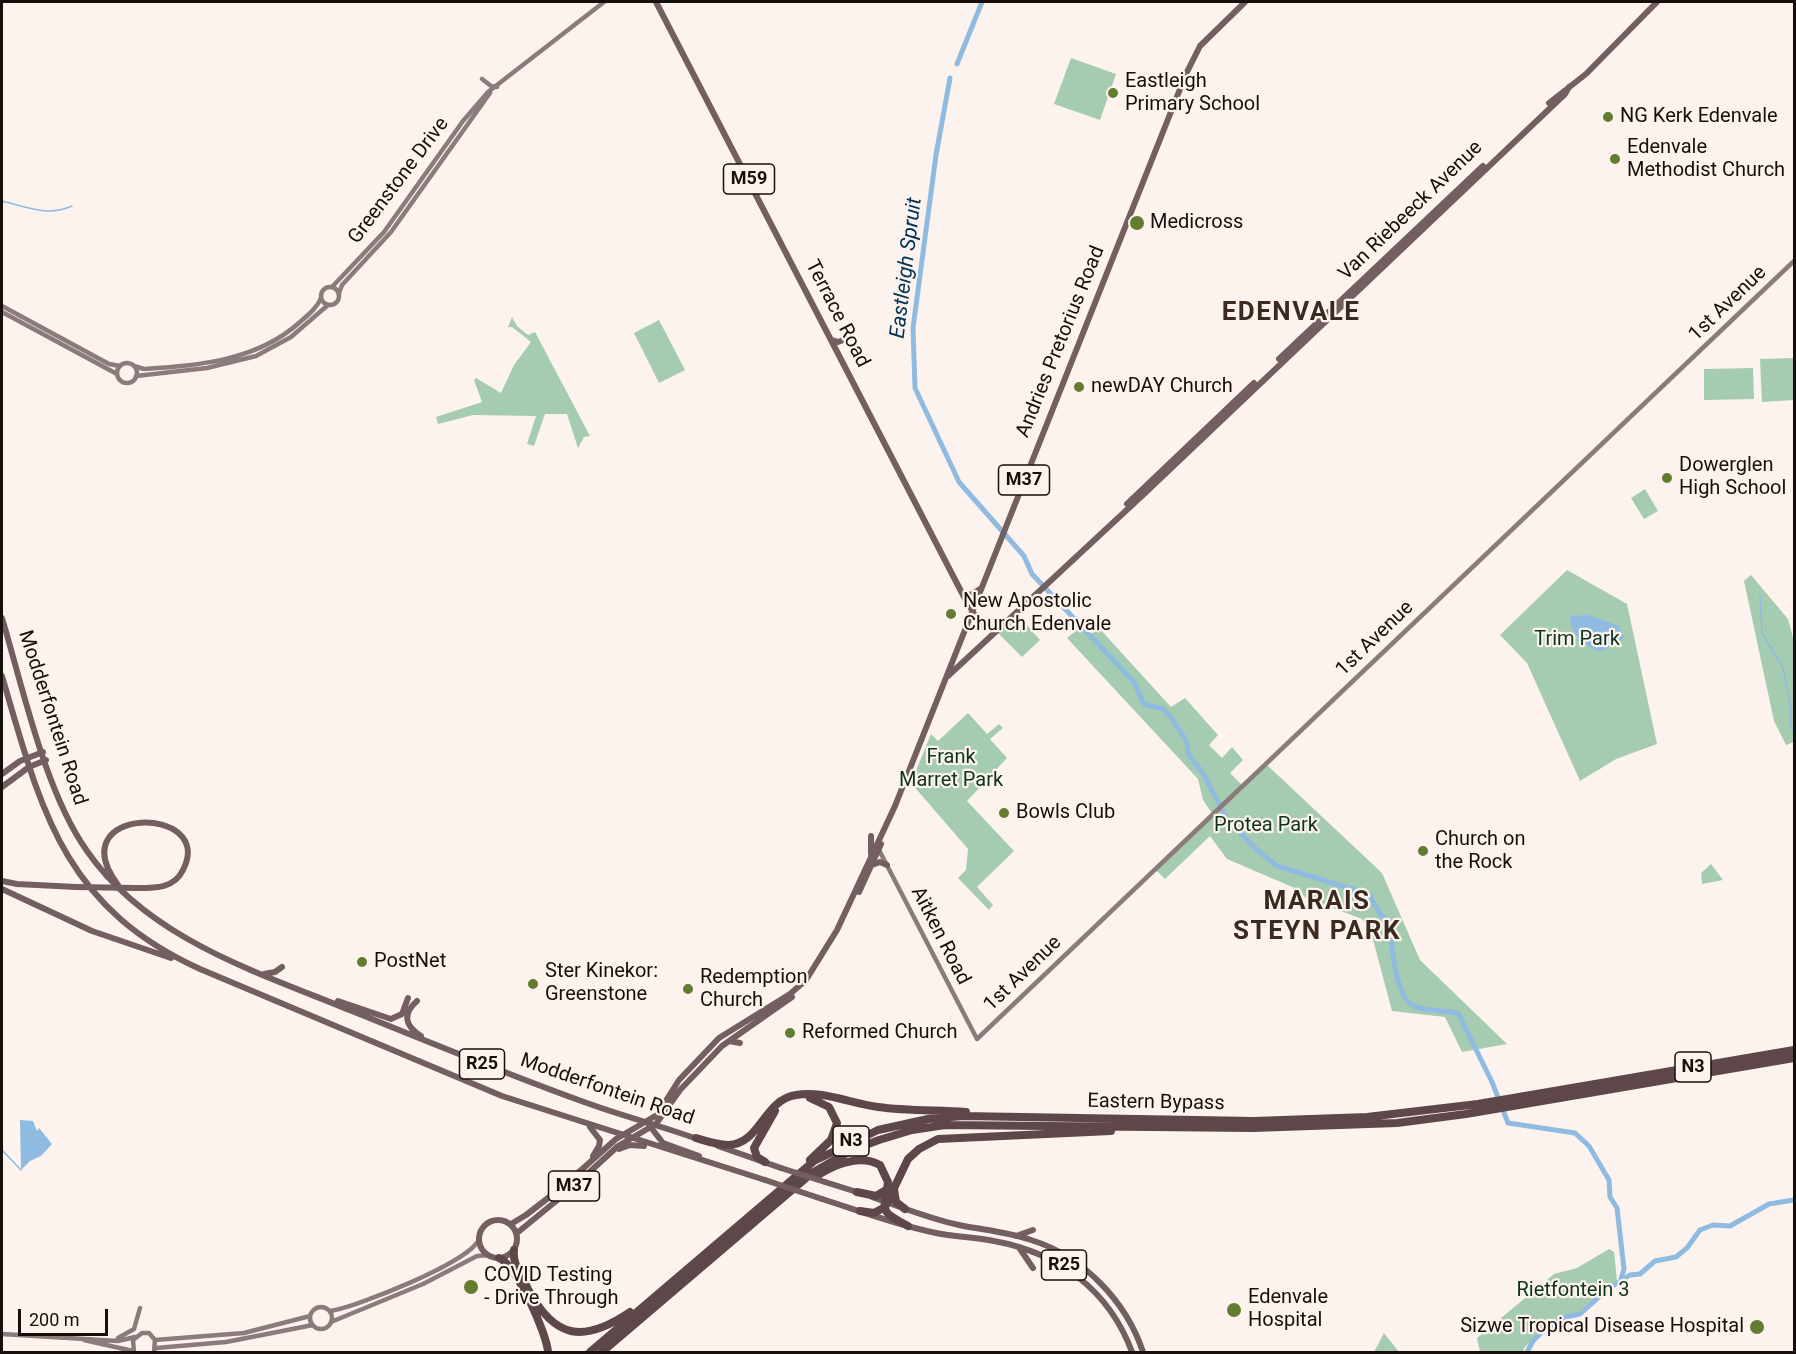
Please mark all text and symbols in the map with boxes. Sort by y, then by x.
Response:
place label: Eastleigh Primary School [1125,70,1260,117]
marker: Eastleigh Primary School [1106,86,1120,100]
place label: NG Kerk Edenvale [1620,105,1778,129]
marker: NG Kerk Edenvale [1601,110,1615,124]
street label: Greenstone Drive [344,113,454,249]
street label: Van Riebeeck Avenue [1334,136,1488,286]
place label: Edenvale Methodist Church [1627,136,1785,183]
marker: Edenvale Methodist Church [1608,152,1622,166]
road number: M59 [724,164,774,194]
water label: Eastleigh Spruit [886,196,928,340]
place label: Medicross [1150,211,1243,235]
marker: Medicross [1128,214,1146,232]
street label: Andries Pretorius Road [1012,243,1110,441]
street label: Terrace Road [800,256,874,372]
street label: 1st Avenue [1684,261,1772,347]
district label: EDENVALE [1222,297,1360,329]
place label: newDAY Church [1091,375,1233,399]
marker: newDAY Church [1072,380,1086,394]
place label: Dowerglen High School [1679,454,1786,501]
road number: M37 [998,465,1050,495]
marker: Dowerglen High School [1660,471,1674,485]
place label: New Apostolic Church Edenvale [963,590,1111,637]
street label: 1st Avenue [1331,596,1419,682]
marker: New Apostolic Church Edenvale [944,607,958,621]
street label: Modderfontein Road [12,628,92,808]
park label: Trim Park [1534,628,1620,652]
park label: Frank Marret Park [899,746,1003,793]
place label: Bowls Club [1016,801,1115,825]
marker: Bowls Club [997,806,1011,820]
park label: Protea Park [1214,814,1318,838]
place label: Church on the Rock [1435,828,1526,875]
marker: Church on the Rock [1416,844,1430,858]
street label: Aitken Road [905,883,975,989]
district label: MARAIS STEYN PARK [1233,886,1401,948]
street label: 1st Avenue [979,931,1067,1017]
place label: PostNet [374,950,446,974]
marker: PostNet [355,955,369,969]
place label: Ster Kinekor: Greenstone [545,960,658,1007]
place label: Redemption Church [700,966,807,1013]
marker: Ster Kinekor: Greenstone [526,977,540,991]
marker: Redemption Church [681,982,695,996]
place label: Reformed Church [802,1021,958,1045]
marker: Reformed Church [783,1026,797,1040]
road number: R25 [460,1049,504,1079]
street label: Modderfontein Road [517,1049,697,1131]
road number: N3 [1675,1052,1711,1082]
street label: Eastern Bypass [1087,1090,1225,1116]
road number: N3 [833,1126,869,1156]
road number: M37 [548,1171,600,1201]
road number: R25 [1042,1250,1086,1280]
place label: COVID Testing - Drive Through [484,1264,619,1311]
marker: COVID Testing - Drive Through [462,1278,480,1296]
park label: Rietfontein 3 [1517,1279,1629,1303]
place label: Edenvale Hospital [1248,1286,1328,1333]
scale bar [21,1297,111,1335]
marker: Edenvale Hospital [1225,1301,1243,1319]
text: 200 m [29,1309,80,1330]
place label: Sizwe Tropical Disease Hospital [1460,1315,1744,1339]
marker: Sizwe Tropical Disease Hospital [1748,1318,1766,1336]

